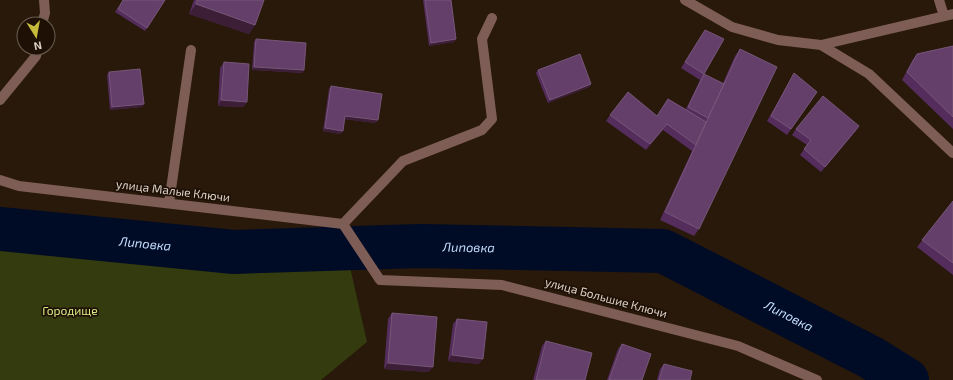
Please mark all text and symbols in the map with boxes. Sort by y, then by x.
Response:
north arrow [16,16,56,56]
text: N [33,39,43,53]
street label: улица Малые Ключи [115,176,231,205]
water label: Липовка [117,233,172,254]
water label: Липовка [441,238,495,256]
street label: улица Большие Ключи [543,274,669,321]
water label: Липовка [761,296,816,335]
park label: Городище [42,303,98,317]

